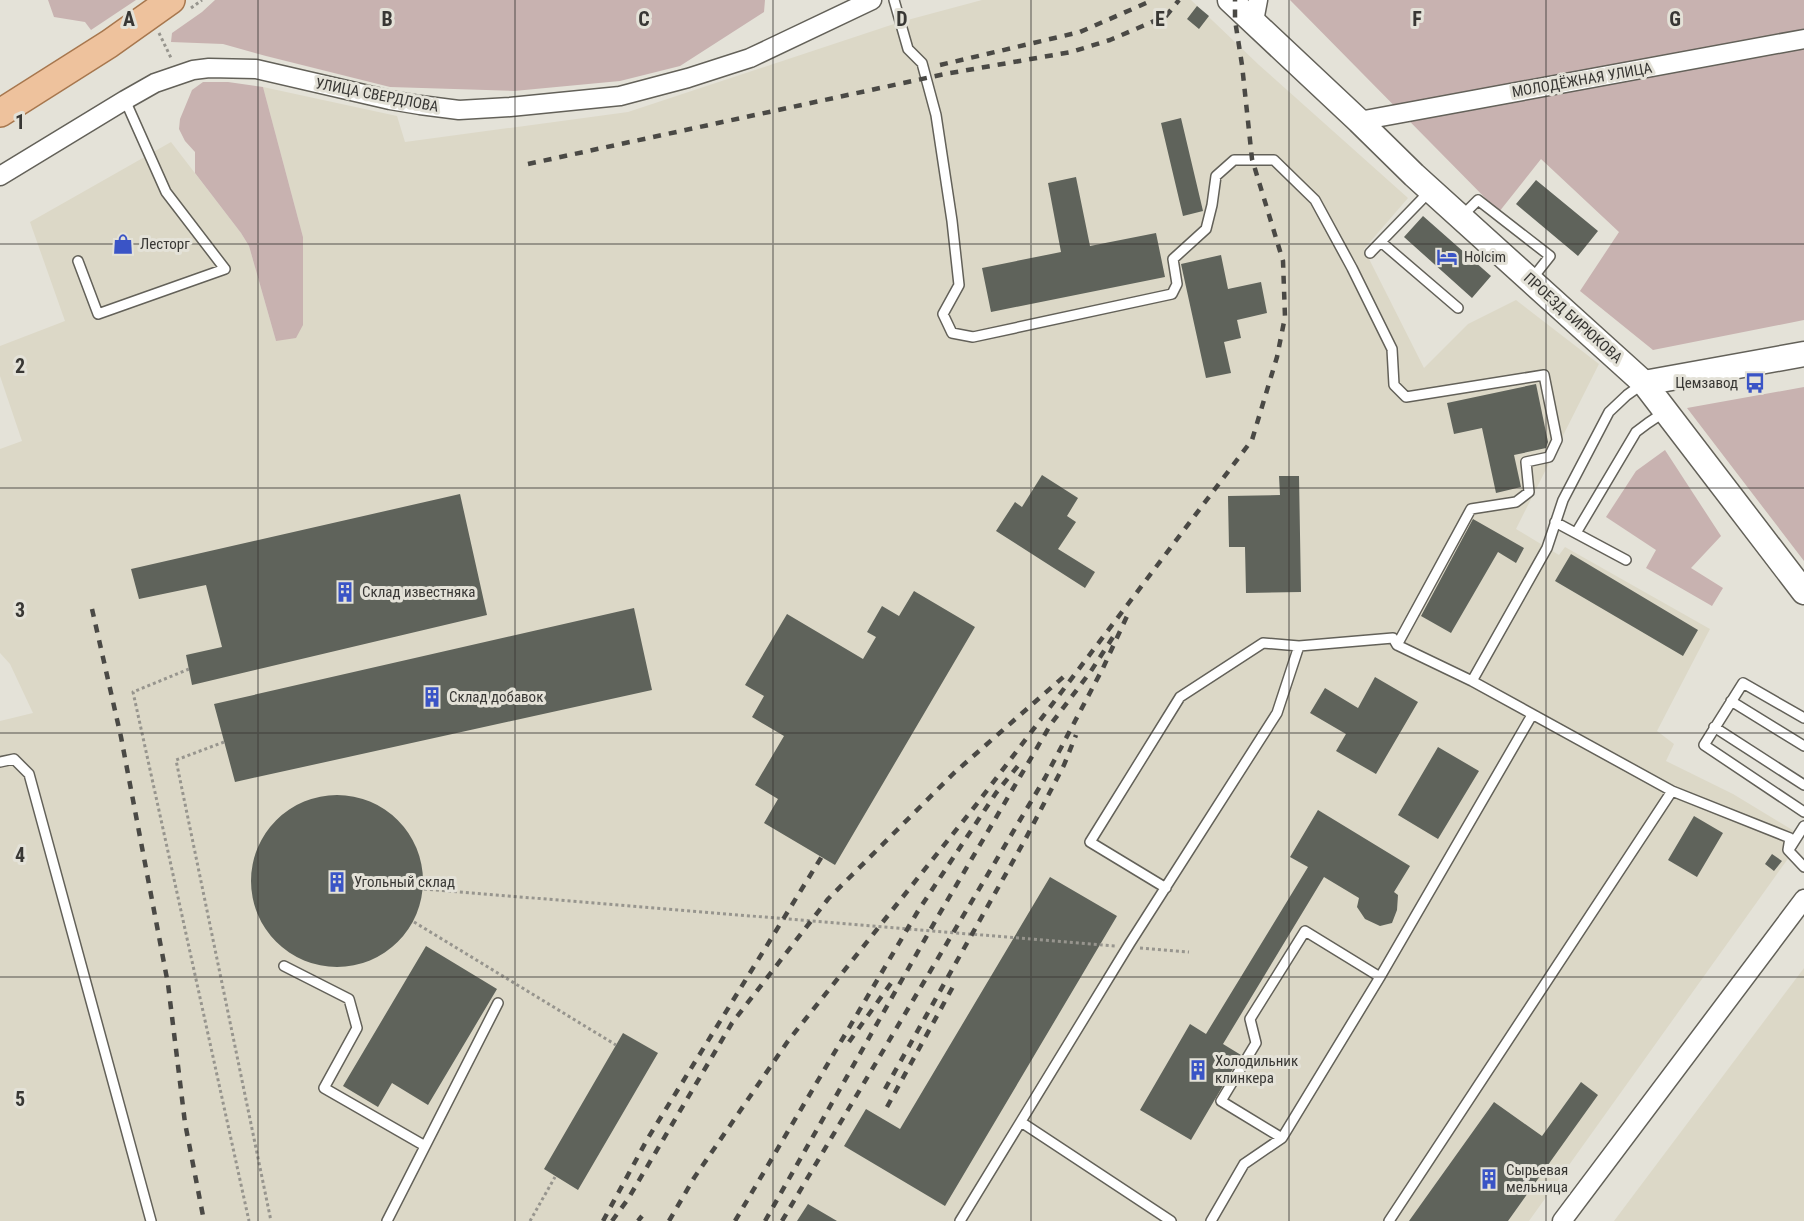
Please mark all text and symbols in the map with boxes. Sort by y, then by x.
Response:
text: A [123,7,135,31]
text: B [381,7,393,31]
text: C [638,7,650,31]
text: D [896,7,908,31]
text: E [1155,7,1165,31]
text: F [1412,7,1422,31]
text: G [1669,7,1681,31]
street label: МОЛОДЁЖНАЯ УЛИЦА [1510,59,1654,101]
street label: УЛИЦА СВЕРДЛОВА [314,74,440,116]
text: 1 [15,110,25,134]
shop icon: Лесторг [111,232,135,256]
place label: Лесторг [140,235,190,253]
hotel icon: Holcim [1435,245,1459,269]
place label: Holcim [1464,248,1506,266]
street label: ПРОЕЗД БИРЮКОВА [1520,269,1626,367]
text: 2 [15,354,25,378]
bus stop icon: Цемзавод [1743,371,1767,395]
place label: Цемзавод [1675,374,1738,392]
building icon: Склад известняка [333,580,357,604]
place label: Склад известняка [362,583,476,601]
text: 3 [15,598,25,622]
building icon: Склад добавок [420,685,444,709]
place label: Склад добавок [449,688,543,706]
text: 4 [15,843,25,867]
building icon: Угольный склад [325,870,349,894]
place label: Угольный склад [354,873,455,891]
place label: Холодильник клинкера [1215,1052,1298,1087]
building icon: Холодильник клинкера [1186,1058,1210,1082]
text: 5 [15,1087,25,1111]
place label: Сырьевая мельница [1506,1161,1568,1196]
building icon: Сырьевая мельница [1477,1167,1501,1191]

